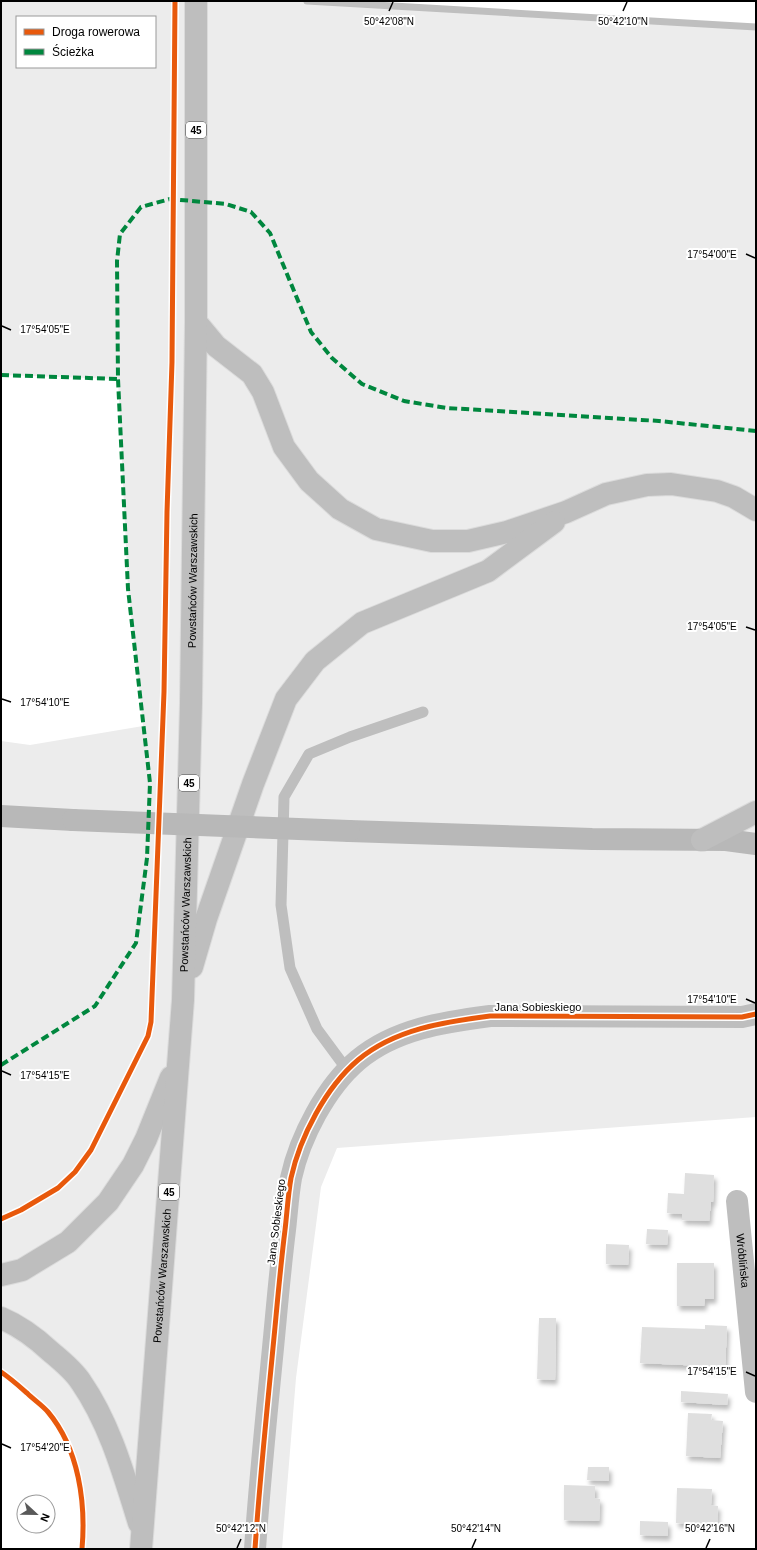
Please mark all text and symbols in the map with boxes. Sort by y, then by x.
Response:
legend [16,16,156,68]
text: 50°42'08"N [364,16,414,27]
text: 50°42'10"N [598,16,648,27]
text: Droga rowerowa [52,25,140,39]
text: Ścieżka [52,44,94,59]
road number: 45 [186,122,206,138]
text: 17°54'00"E [687,249,737,260]
text: 17°54'05"E [20,324,70,335]
street label: Powstańców Warszawskich [186,513,199,648]
text: 17°54'05"E [687,621,737,632]
text: 17°54'10"E [20,697,70,708]
road number: 45 [179,775,199,791]
street label: Powstańców Warszawskich [178,837,193,972]
text: 17°54'10"E [687,994,737,1005]
street label: Jana Sobieskiego [495,1001,581,1013]
text: 17°54'15"E [20,1070,70,1081]
street label: Jana Sobieskiego [265,1178,287,1266]
road number: 45 [159,1184,179,1200]
street label: Powstańców Warszawskich [151,1208,173,1343]
street label: Wróblińska [734,1233,752,1289]
text: 17°54'15"E [687,1366,737,1377]
text: 17°54'20"E [20,1442,70,1453]
north arrow [16,1494,56,1534]
text: N [38,1512,52,1524]
text: 50°42'12"N [216,1523,266,1534]
text: 50°42'14"N [451,1523,501,1534]
text: 50°42'16"N [685,1523,735,1534]

